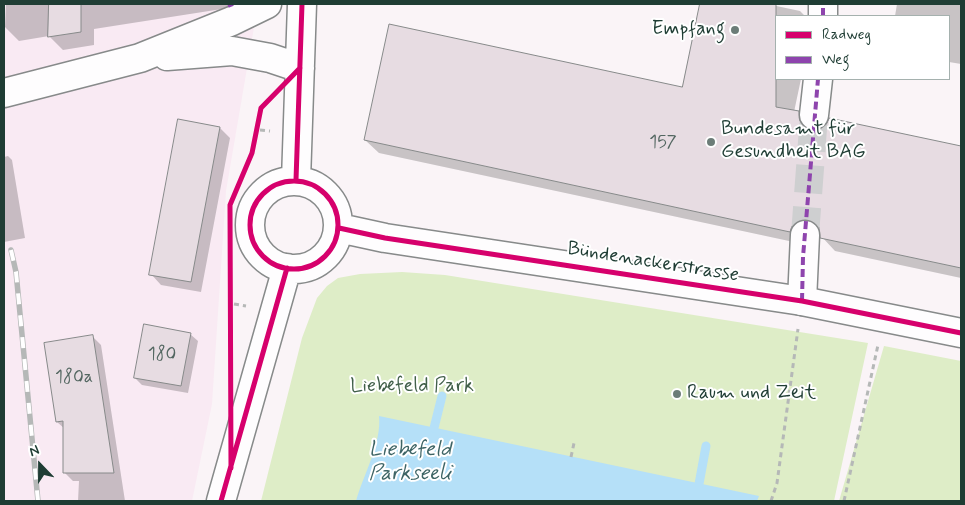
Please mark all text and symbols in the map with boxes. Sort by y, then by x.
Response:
legend [775,15,950,80]
place label: Empfang [652,18,725,42]
marker: Empfang [729,24,741,36]
text: Radweg [822,25,871,45]
text: Weg [822,50,849,70]
place label: Bundesamt für Gesundheit BAG [721,118,866,165]
house number: 157 [649,132,677,154]
marker: Bundesamt für Gesundheit BAG [705,136,717,148]
street label: Bündenackerstrasse [565,238,741,288]
house number: 180 [148,344,176,366]
house number: 180a [55,367,93,389]
park label: Liebefeld Park [350,375,474,399]
place label: Raum und Zeit [687,382,816,406]
marker: Raum und Zeit [671,388,683,400]
water label: Liebefeld Parkseeli [369,438,451,488]
north arrow [15,440,65,490]
text: N [27,441,42,461]

